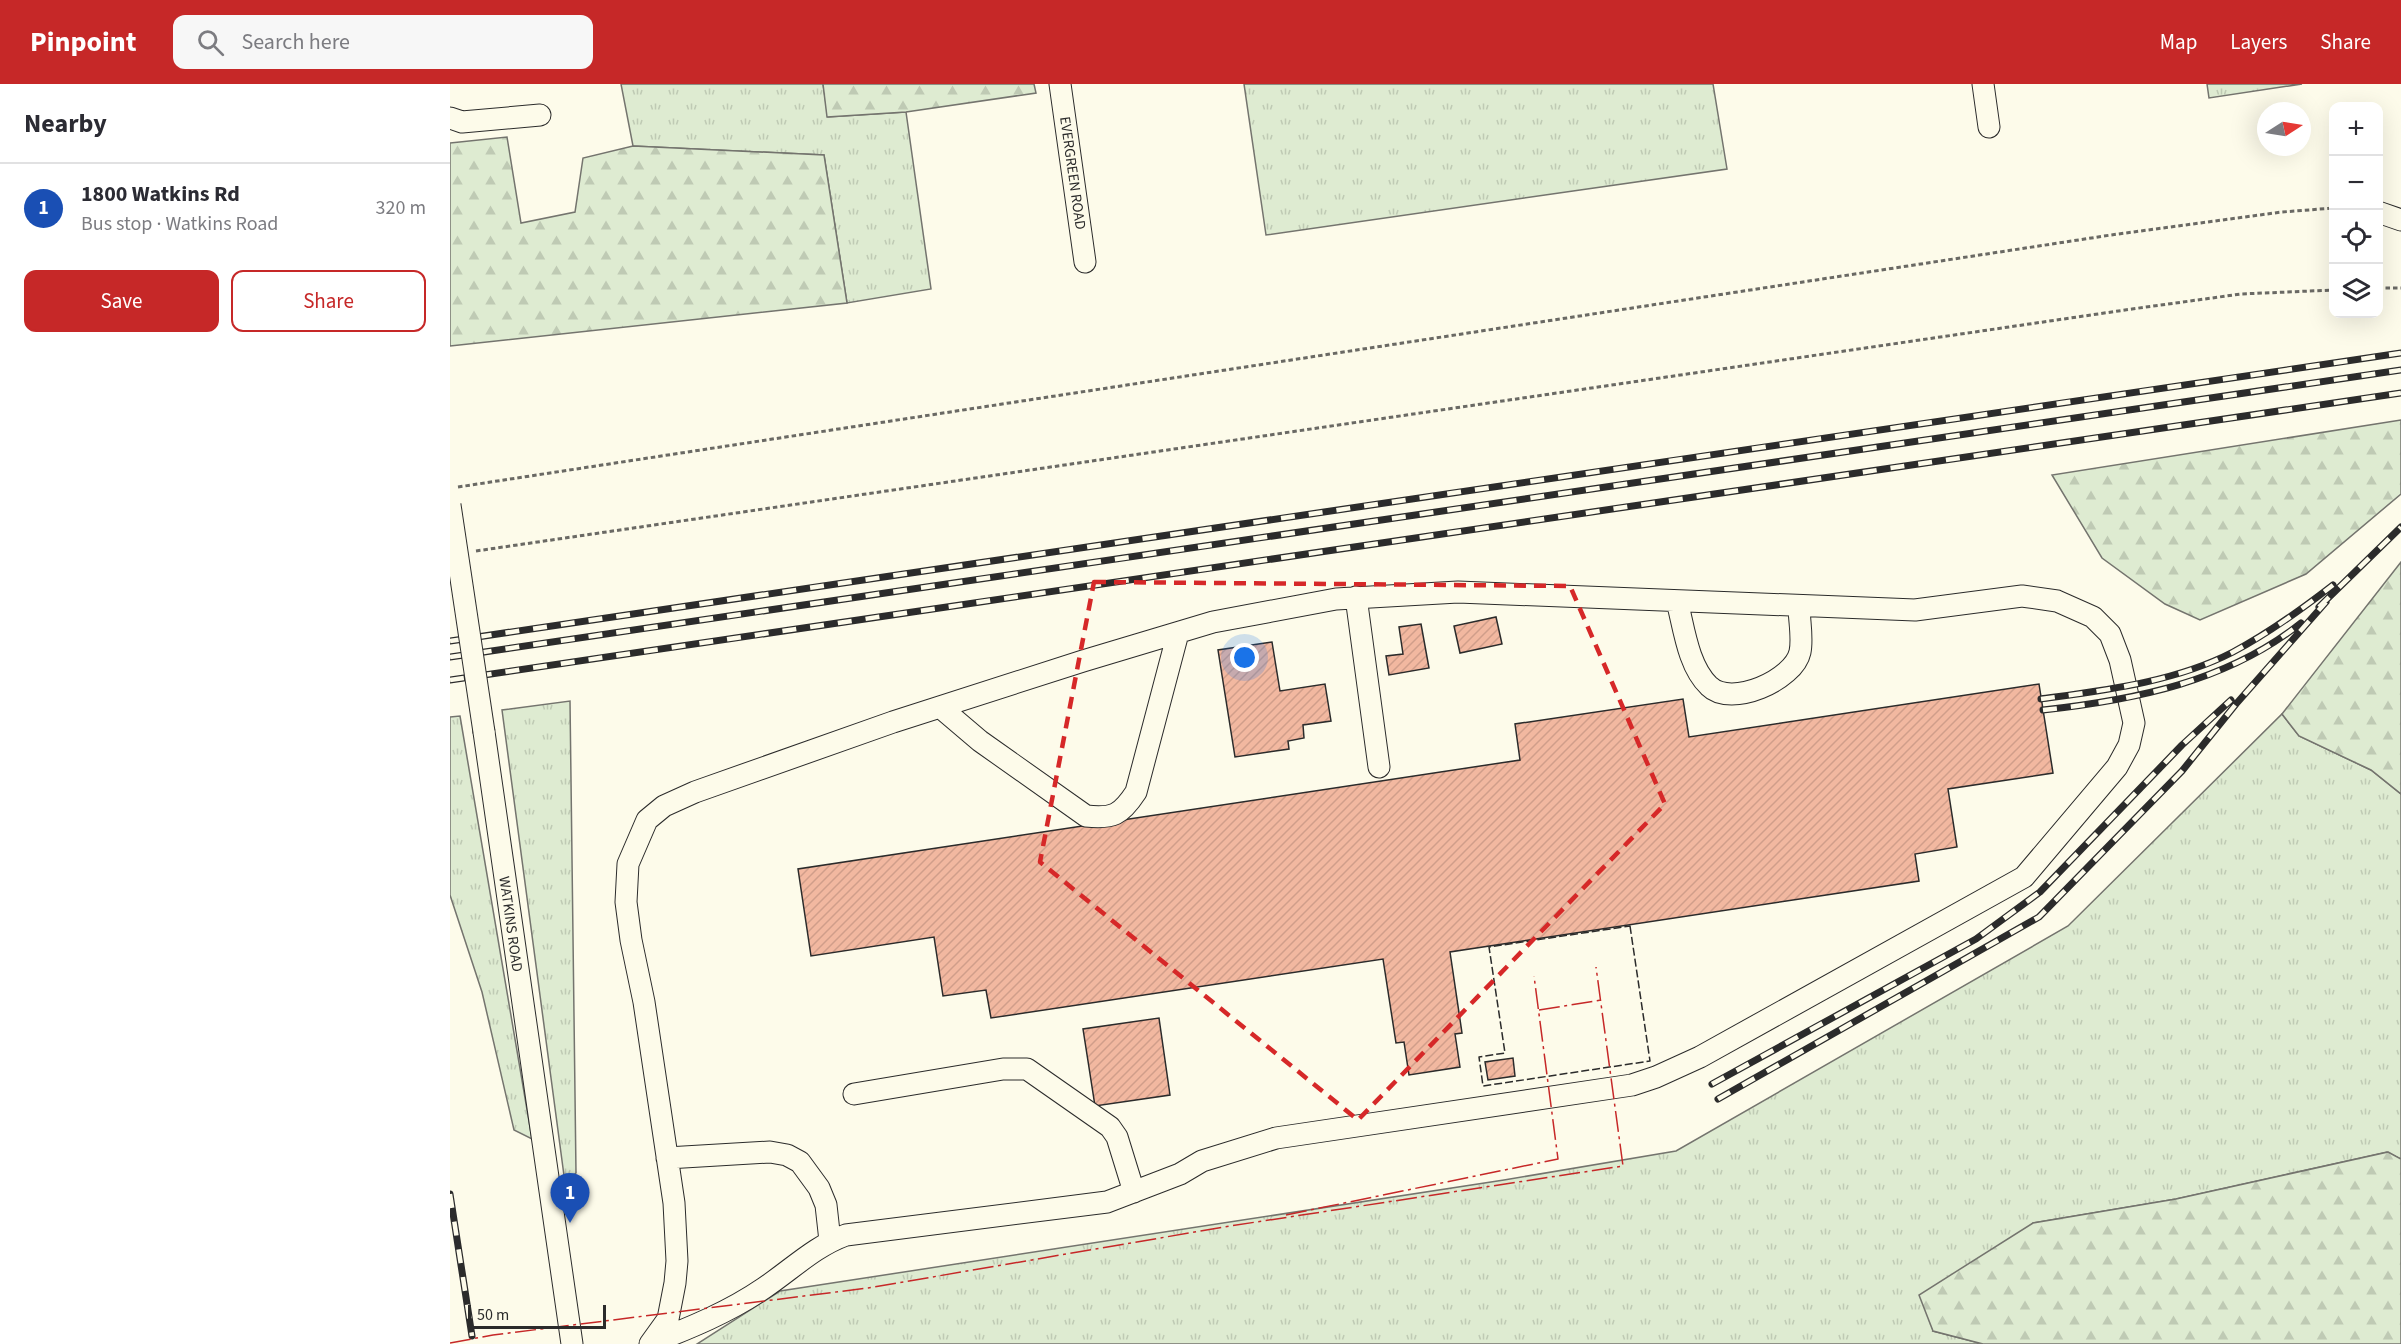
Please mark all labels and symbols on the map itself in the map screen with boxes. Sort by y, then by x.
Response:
north arrow [2257,102,2311,156]
street label: EVERGREEN ROAD [1054,115,1091,231]
your location [1230,643,1259,672]
street label: WATKINS ROAD [493,875,528,973]
pin: 1 [550,1174,590,1223]
scale bar [468,1302,606,1330]

